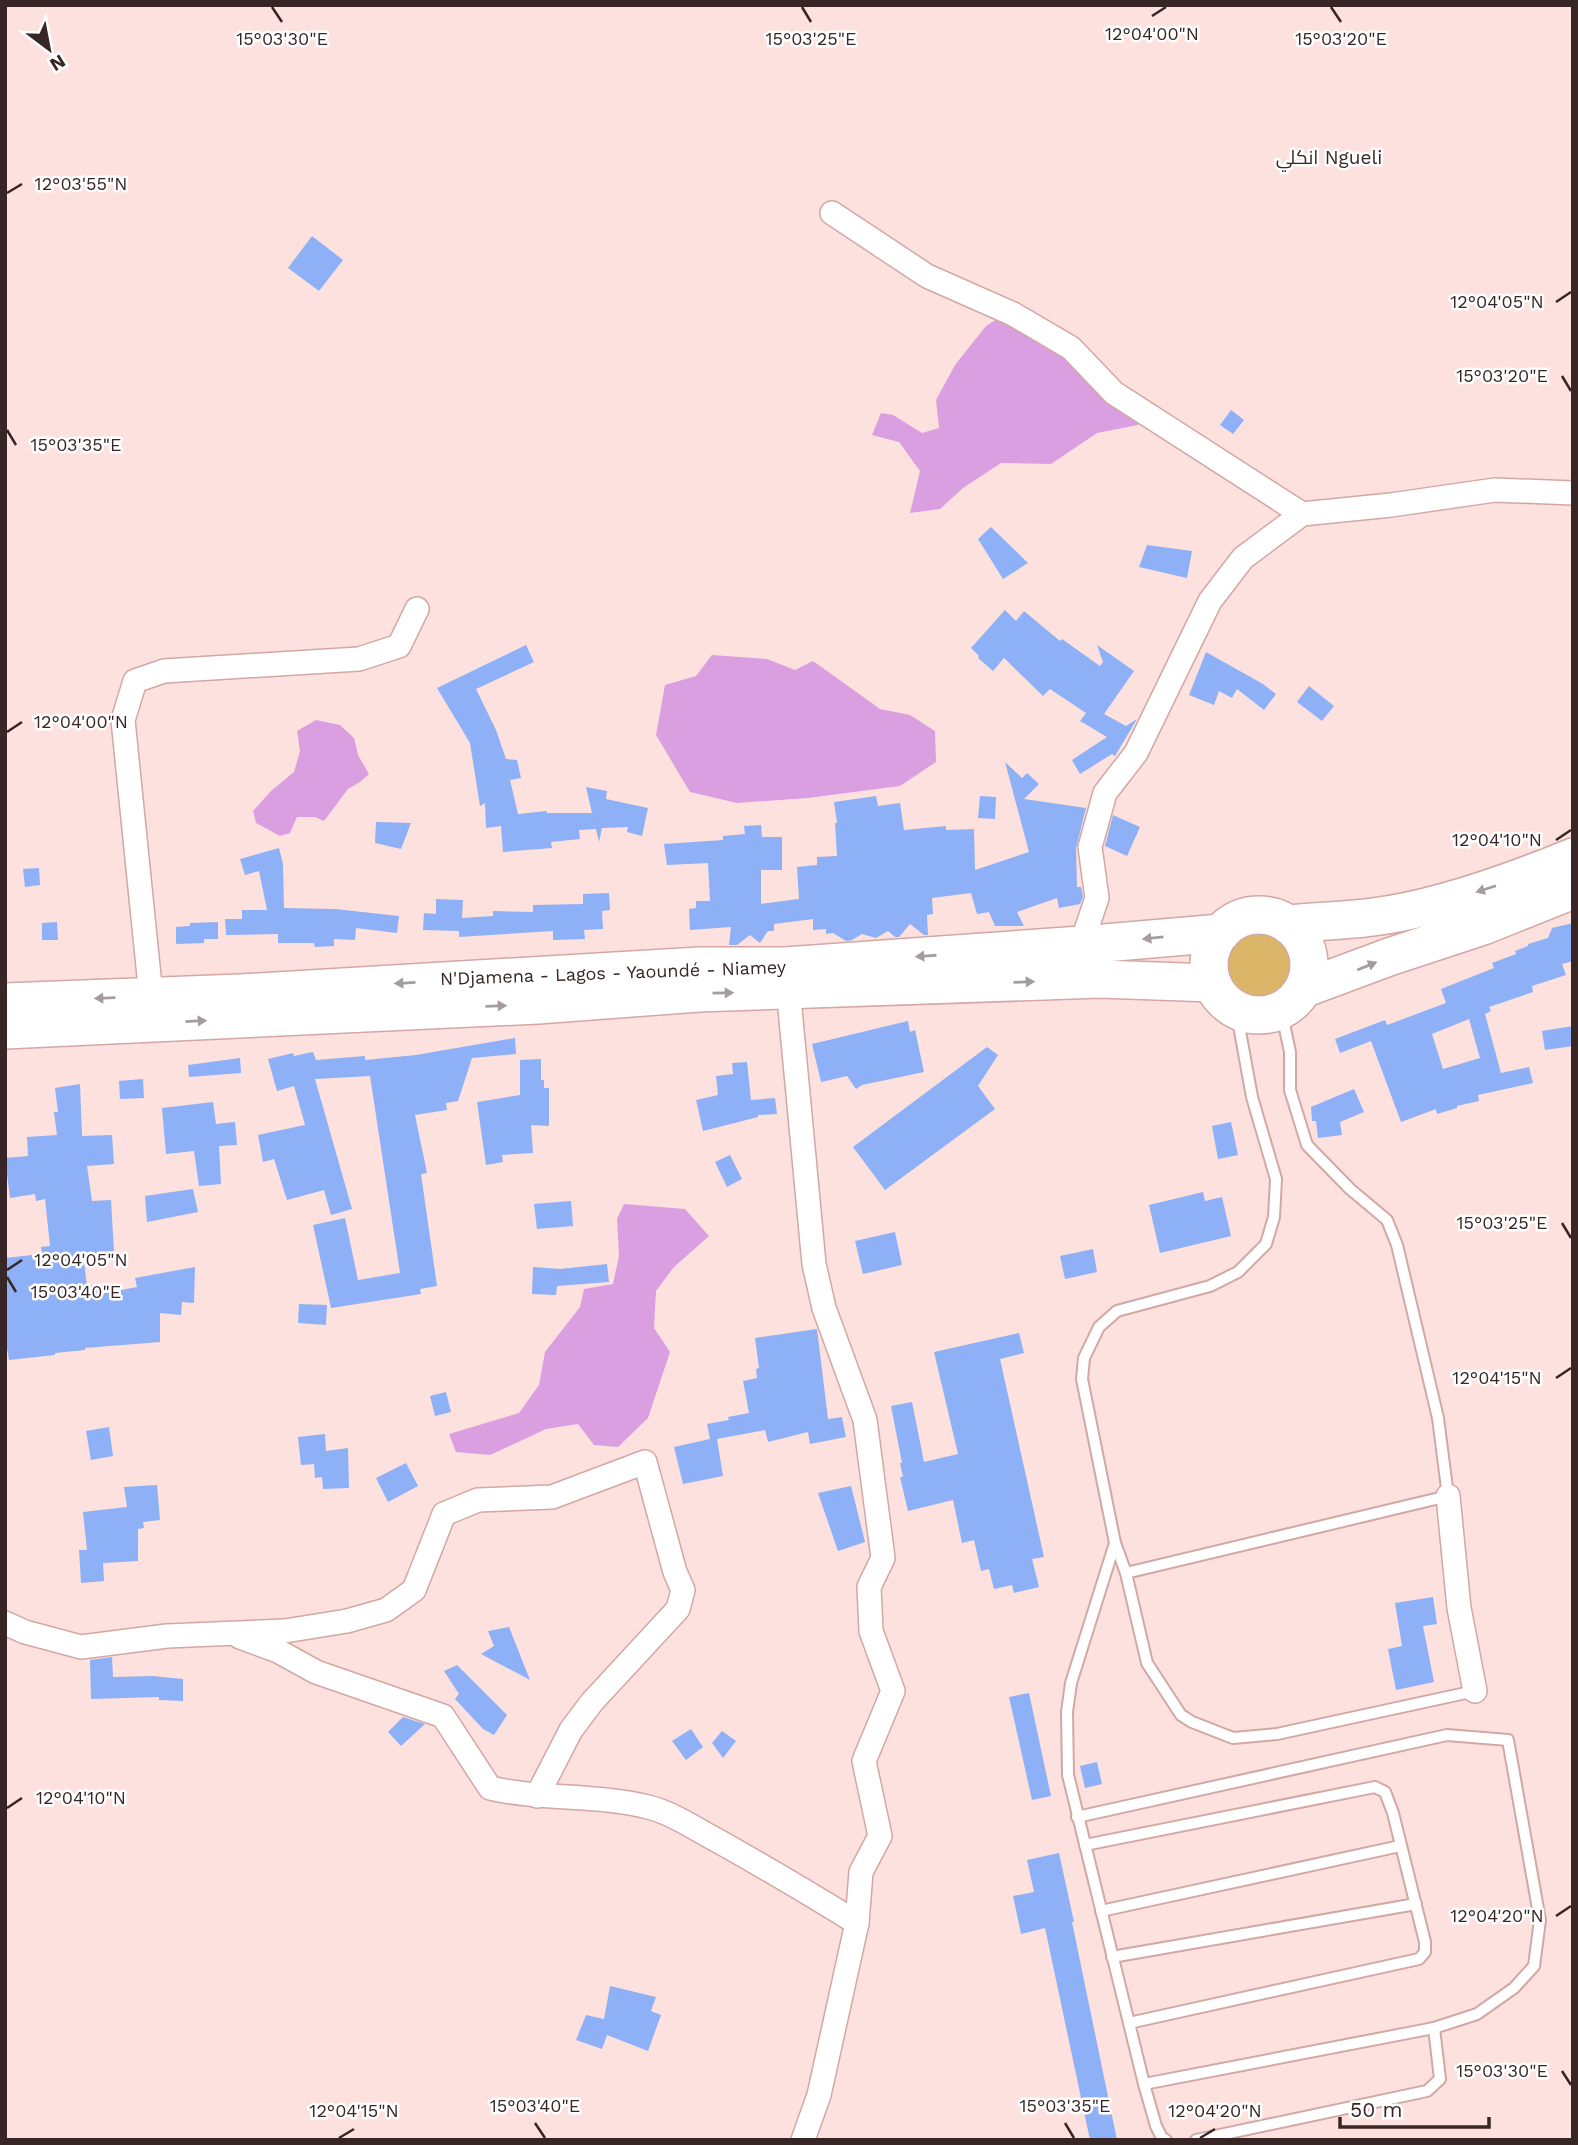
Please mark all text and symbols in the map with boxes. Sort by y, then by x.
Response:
north arrow [14,14,84,84]
text: 12°04'00"N [1105,23,1199,44]
text: 15°03'30"E [236,28,328,49]
text: 15°03'25"E [765,28,857,49]
text: 15°03'20"E [1295,28,1387,49]
text: N [46,50,70,76]
district label: انكلي Ngueli [1276,146,1382,172]
text: 12°03'55"N [35,173,127,194]
text: 12°04'05"N [1450,291,1544,312]
text: 15°03'20"E [1456,365,1548,386]
text: 15°03'35"E [30,434,122,455]
text: 12°04'00"N [34,711,128,732]
text: 12°04'10"N [1452,829,1542,850]
one-way arrow [1475,884,1496,895]
one-way arrow [1142,933,1164,944]
one-way arrow [915,951,937,962]
street label: N'Djamena - Lagos - Yaoundé - Niamey [440,956,787,989]
one-way arrow [1356,960,1377,971]
one-way arrow [1013,976,1035,987]
one-way arrow [394,977,416,988]
one-way arrow [713,987,735,998]
one-way arrow [93,992,115,1003]
one-way arrow [486,1001,508,1012]
one-way arrow [185,1016,207,1027]
text: 15°03'25"E [1456,1212,1548,1233]
text: 12°04'05"N [34,1249,128,1270]
text: 15°03'40"E [31,1281,121,1302]
text: 12°04'15"N [1452,1367,1542,1388]
text: 12°04'10"N [36,1787,126,1808]
text: 12°04'20"N [1450,1905,1544,1926]
text: 15°03'30"E [1456,2060,1548,2081]
scale bar [1340,2086,1489,2130]
text: 15°03'40"E [490,2095,580,2116]
text: 15°03'35"E [1019,2095,1111,2116]
text: 50 m [1350,2097,1402,2122]
text: 12°04'15"N [309,2100,399,2121]
text: 12°04'20"N [1168,2100,1262,2121]

